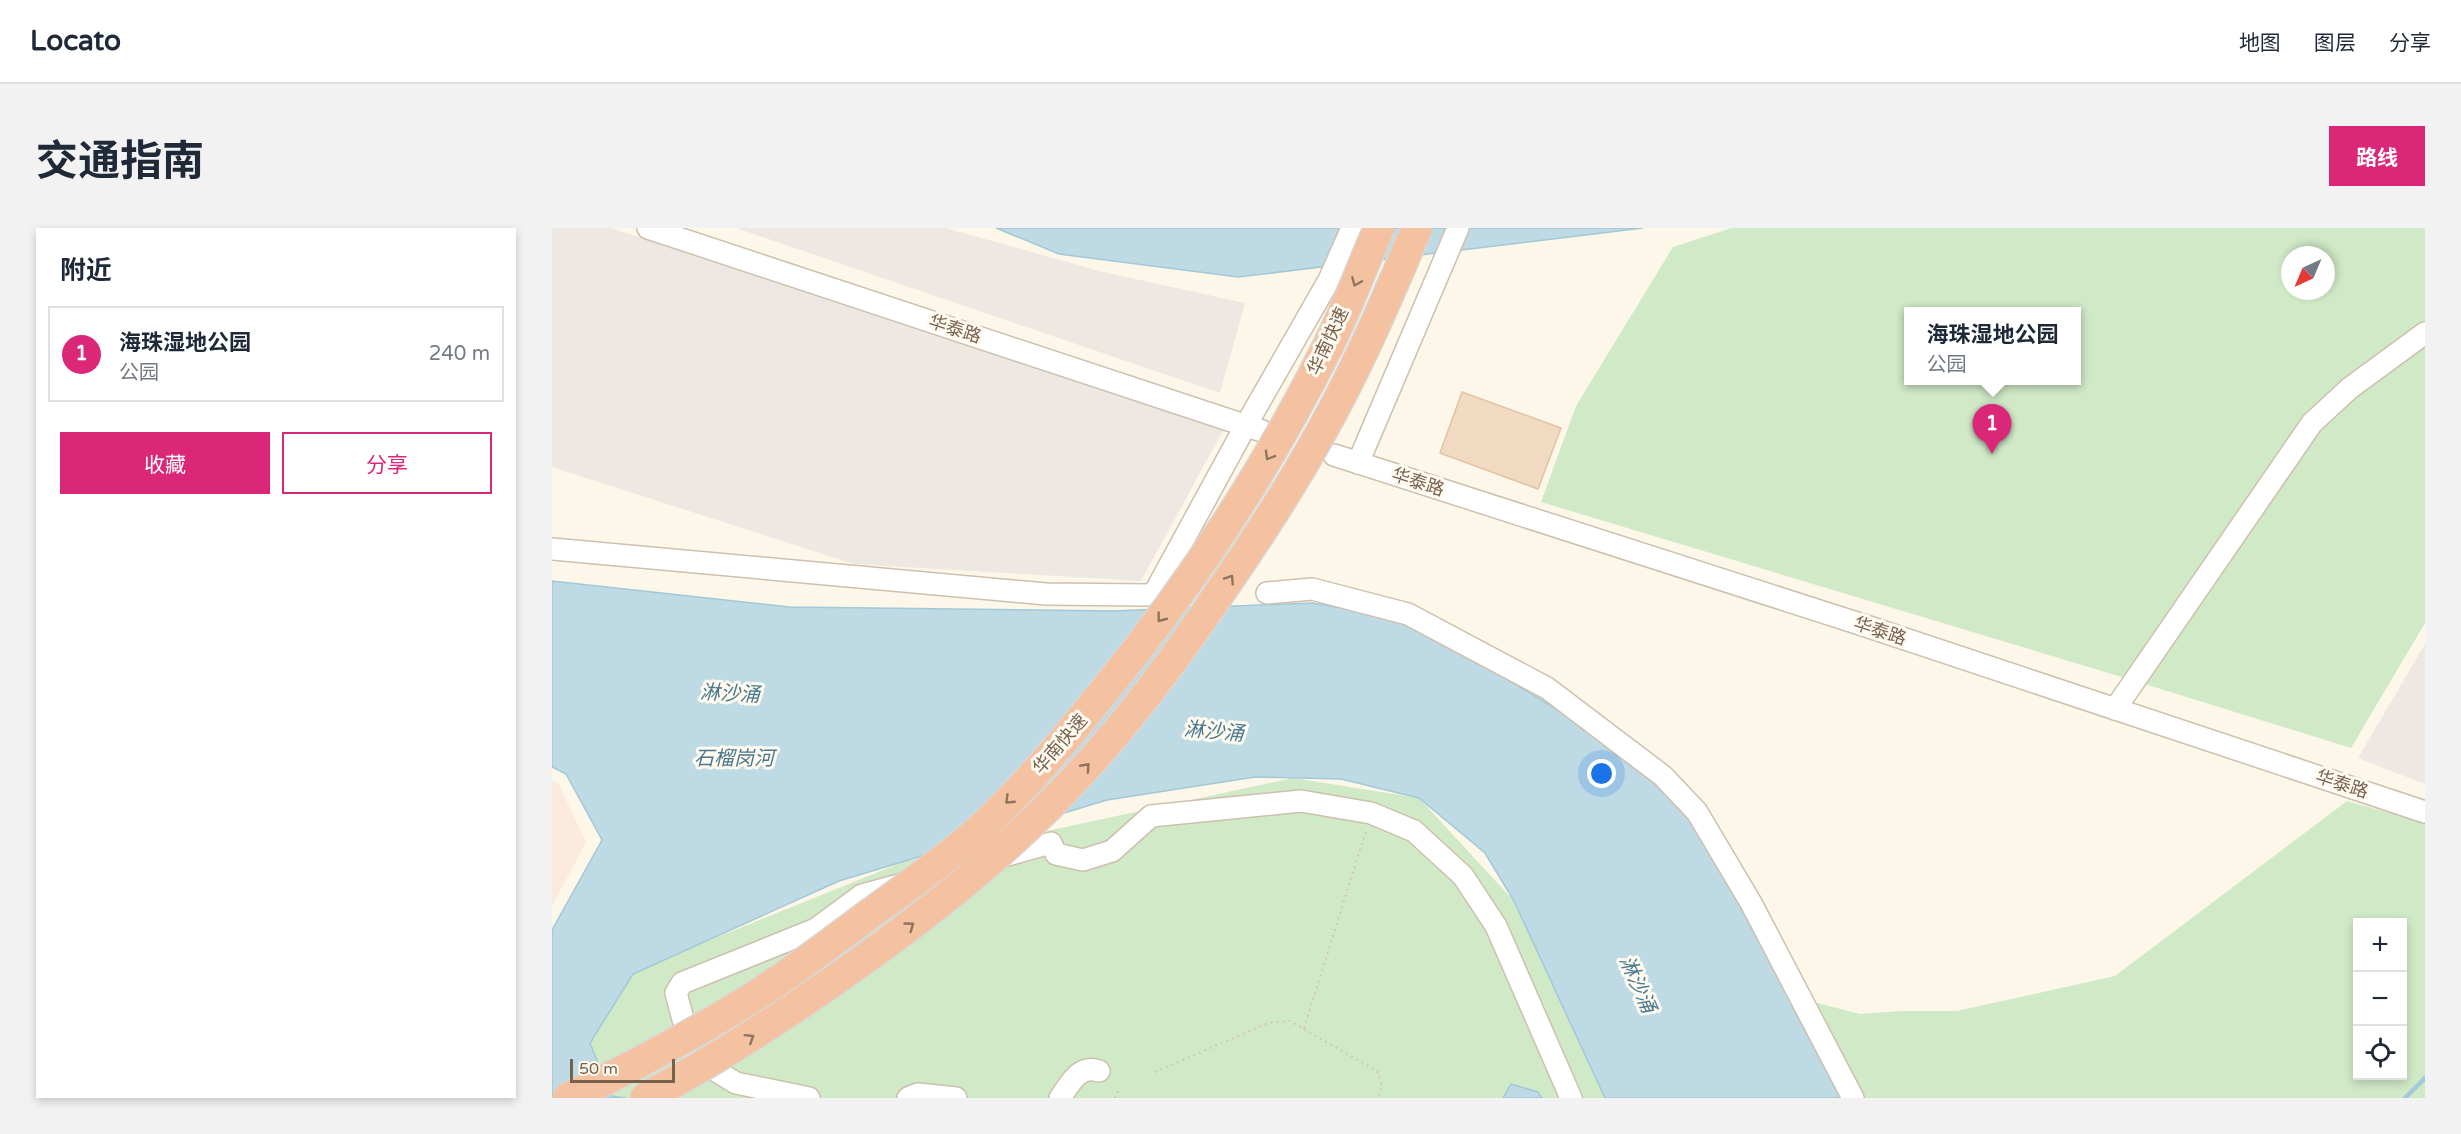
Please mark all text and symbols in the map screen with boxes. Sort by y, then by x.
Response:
text: Locato [30,24,121,58]
text: 地图 [2239,31,2281,56]
text: 图层 [2314,31,2356,56]
text: 分享 [2389,31,2431,56]
button: 路线 [2329,126,2425,186]
text: 交通指南 [36,136,204,187]
north arrow [2281,246,2335,300]
text: 附近 [60,255,112,286]
one-way arrow [1351,275,1363,286]
street label: 华南快速 [1303,304,1353,378]
popup [1904,307,2081,385]
street label: 华泰路 [926,310,984,348]
text: 海珠湿地公园 [1926,322,2059,348]
text: 海珠湿地公园 [119,330,251,356]
text: 1 [75,342,88,366]
text: 240 m [429,342,490,366]
text: 公园 [1926,353,1966,377]
text: 公园 [119,361,159,385]
pin: 1 [1972,404,2012,454]
button: 收藏 [60,432,270,494]
button: 分享 [282,432,492,494]
one-way arrow [1265,450,1276,460]
street label: 华泰路 [1389,463,1447,501]
one-way arrow [1222,575,1233,586]
one-way arrow [1158,612,1169,623]
street label: 华泰路 [1851,612,1909,650]
water label: 淋沙涌 [699,680,763,708]
street label: 华南快速 [1028,710,1092,778]
water label: 淋沙涌 [1183,717,1247,747]
water label: 石榴岗河 [694,747,778,771]
your location [1587,759,1616,788]
one-way arrow [1079,764,1090,774]
street label: 华泰路 [2313,765,2371,803]
one-way arrow [1006,793,1016,804]
map controls [2353,918,2407,1080]
button: + [2353,918,2407,972]
one-way arrow [904,922,915,933]
water label: 淋沙涌 [1614,952,1661,1019]
button: − [2353,972,2407,1026]
button: locate [2353,1026,2407,1080]
one-way arrow [744,1033,754,1045]
scale bar [570,1056,675,1084]
text: 50 m [579,1059,618,1079]

